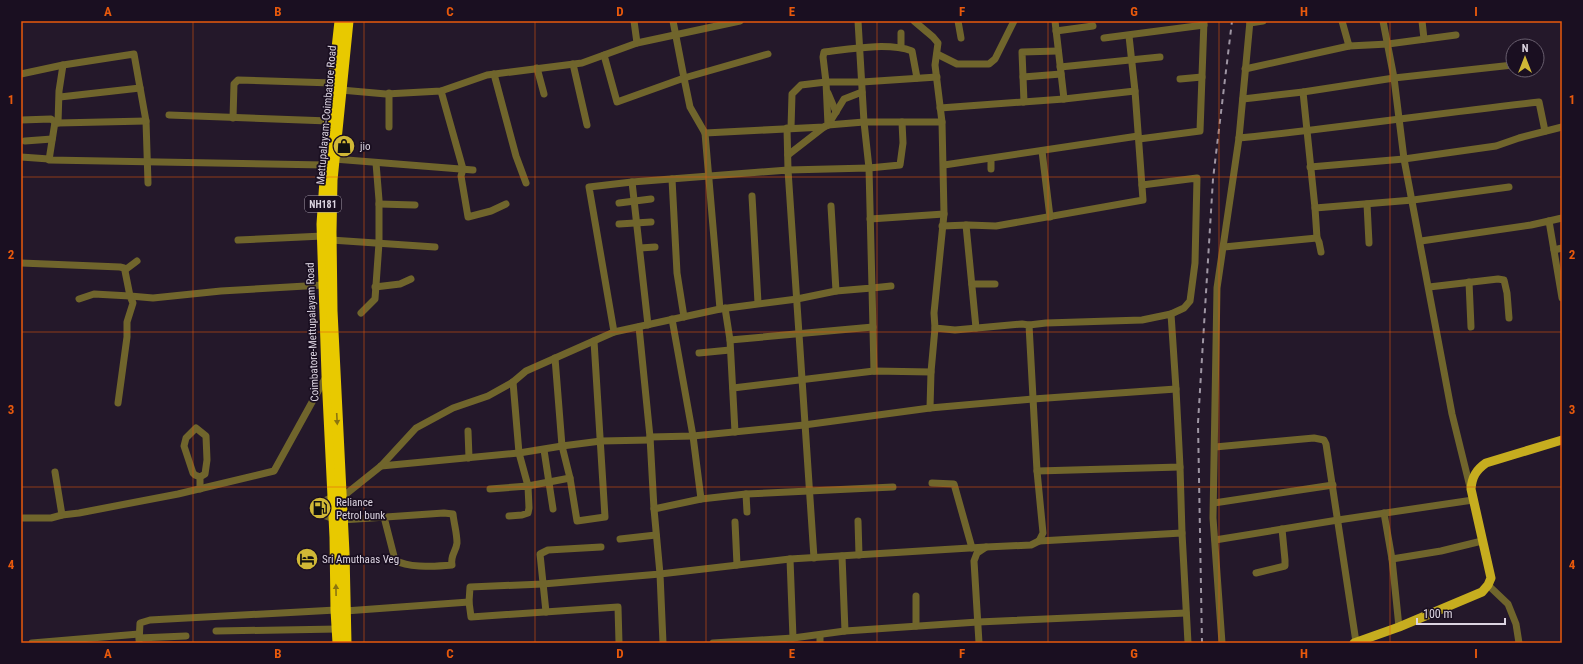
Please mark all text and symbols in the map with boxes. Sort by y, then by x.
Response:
text: A [104,4,112,19]
text: B [274,4,282,19]
text: C [446,4,454,19]
text: D [616,4,624,19]
text: E [789,4,796,19]
text: F [959,4,965,19]
text: G [1130,4,1138,19]
text: H [1300,4,1308,19]
text: I [1474,4,1478,19]
north arrow [1505,38,1545,78]
text: N [1522,42,1529,55]
street label: Mettupalayam-Coimbatore Road [314,45,339,185]
text: 1 [8,92,14,107]
text: 1 [1569,92,1575,107]
shop icon: jio [331,133,357,159]
place label: jio [359,140,371,153]
road number: NH181 [305,196,341,212]
text: 2 [8,247,15,262]
text: 2 [1569,247,1576,262]
street label: Coimbatore-Mettupalayam Road [304,262,321,402]
text: 3 [8,402,14,417]
text: 3 [1569,402,1575,417]
one-way arrow [334,413,340,426]
fuel station icon: Reliance Petrol bunk [307,495,333,521]
place label: Reliance Petrol bunk [336,496,385,522]
hotel icon: Sri Amuthaas Veg [294,546,320,572]
place label: Sri Amuthaas Veg [322,553,399,566]
text: 4 [8,557,15,572]
text: 4 [1569,557,1576,572]
one-way arrow [333,583,339,596]
scale bar [1417,600,1505,626]
text: 100 m [1423,607,1453,621]
text: A [104,646,112,661]
text: B [274,646,282,661]
text: C [446,646,454,661]
text: D [616,646,624,661]
text: E [789,646,796,661]
text: F [959,646,965,661]
text: G [1130,646,1138,661]
text: H [1300,646,1308,661]
text: I [1474,646,1478,661]

